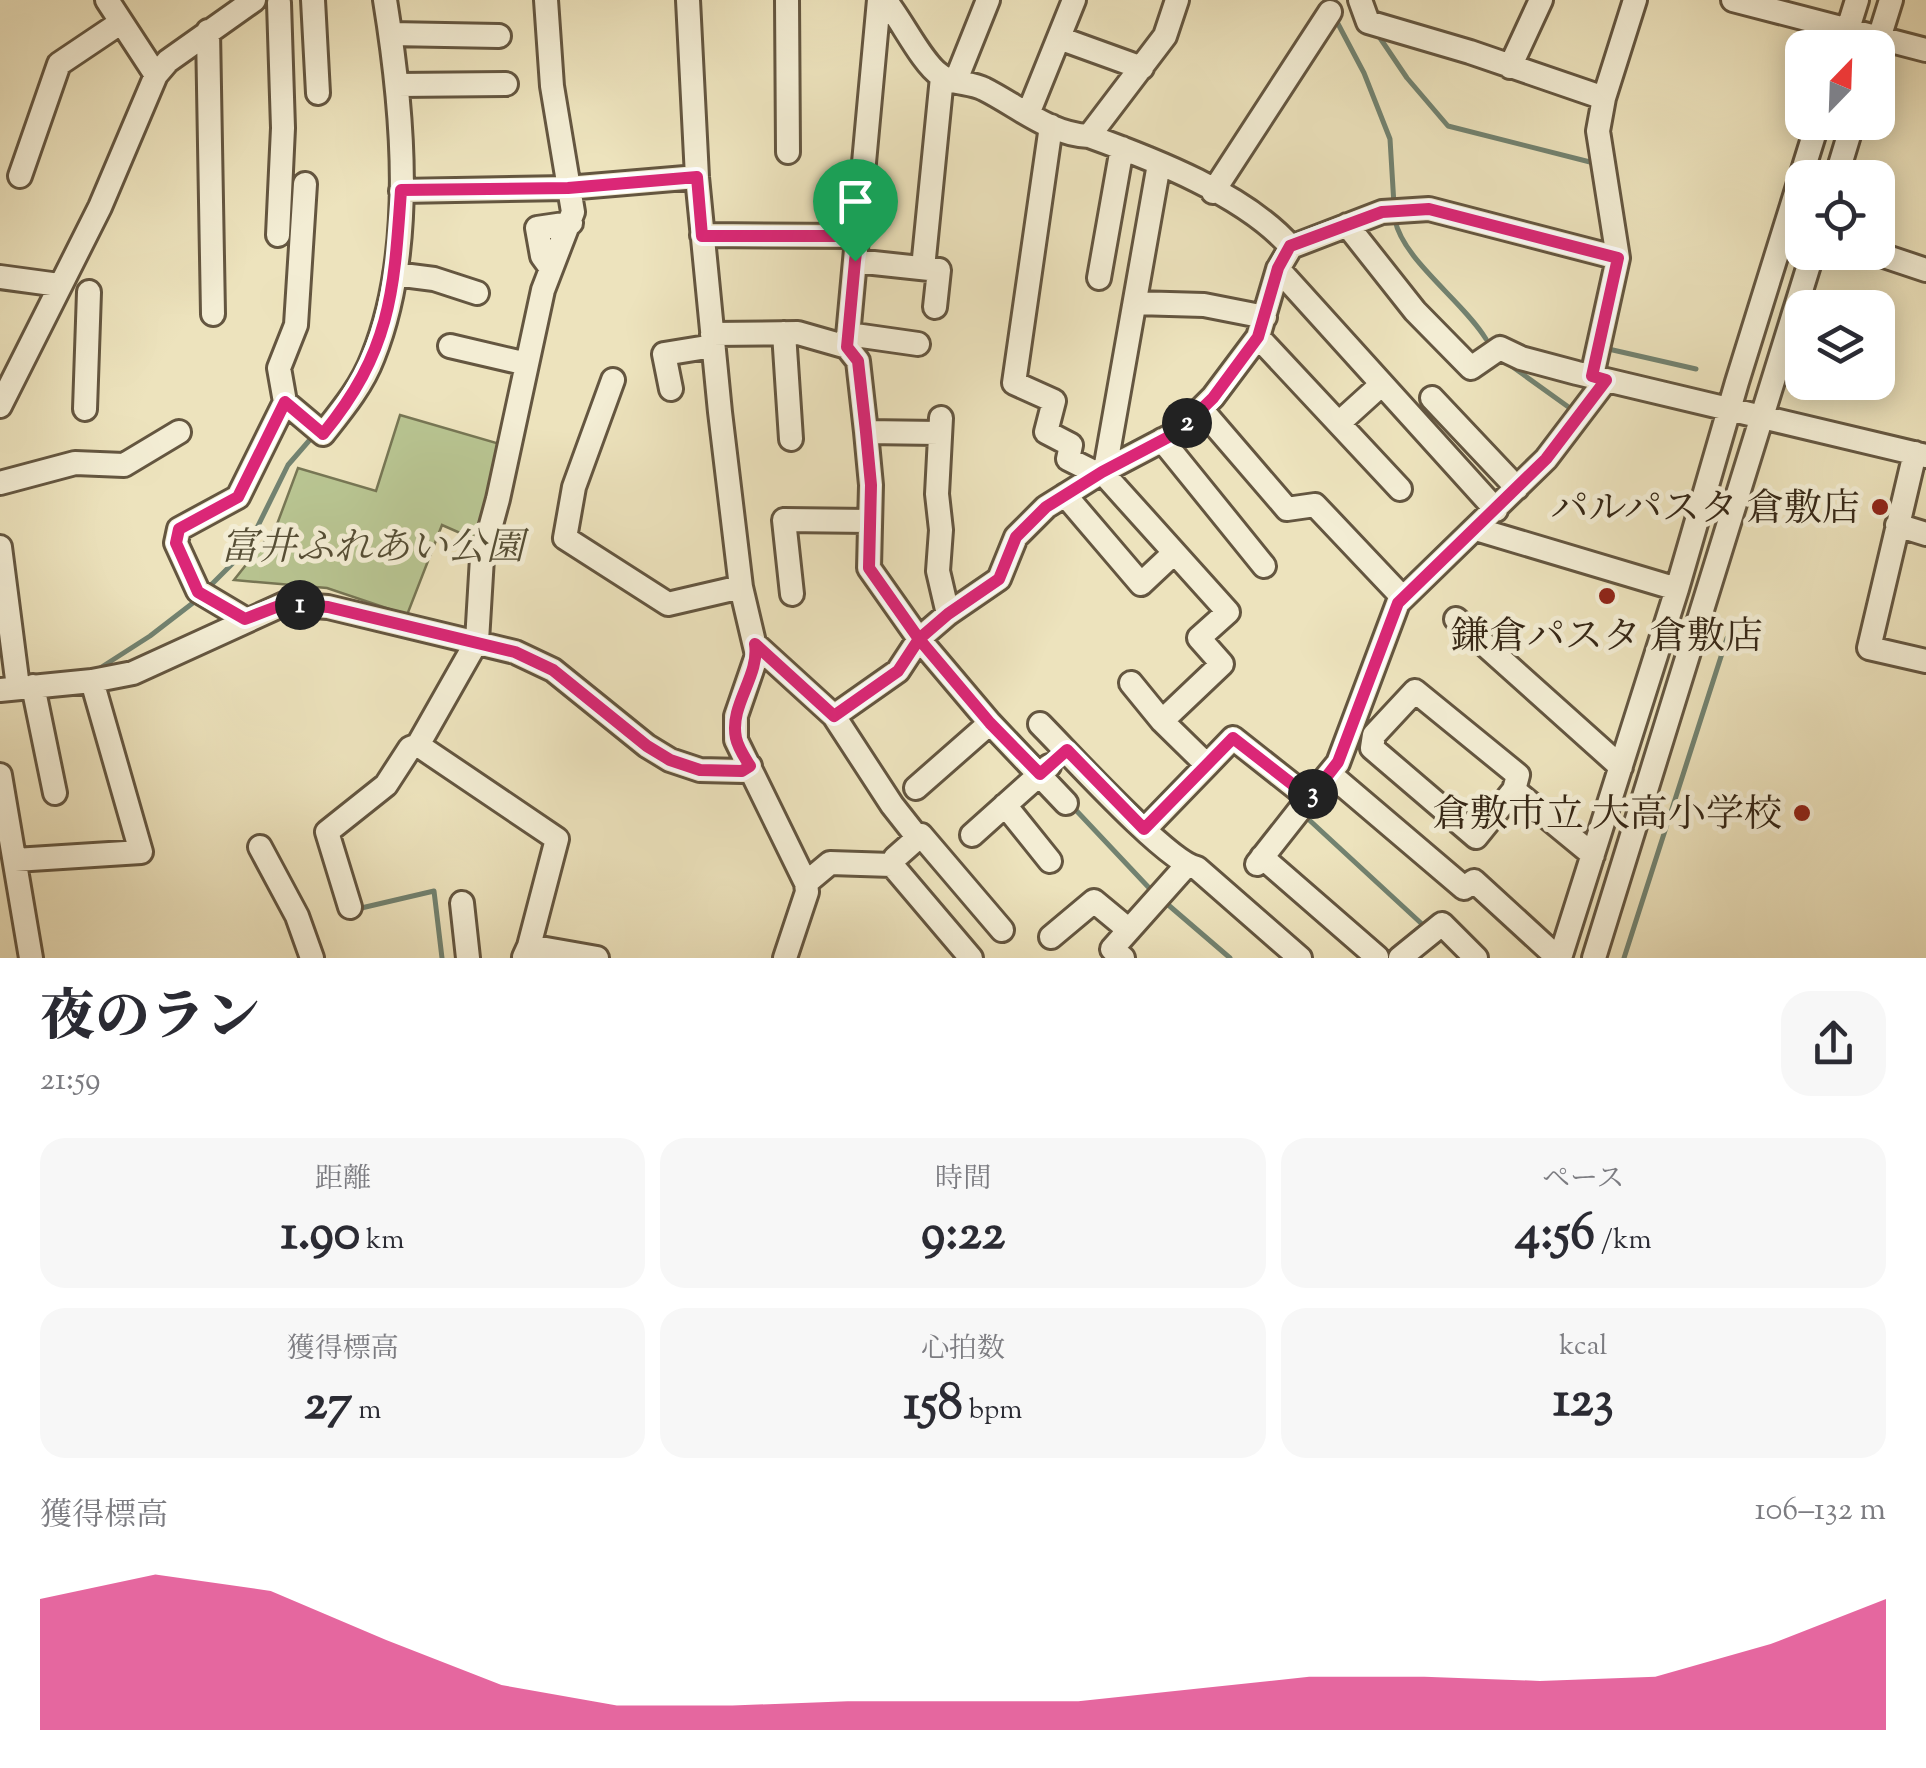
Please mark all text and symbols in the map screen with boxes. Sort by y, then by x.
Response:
north arrow [1785,30,1895,140]
map controls [1785,30,1895,400]
pin [813,159,898,262]
button: locate [1785,160,1895,270]
icon: arrive [828,174,883,229]
button: layers [1785,290,1895,400]
pin: 2 [1162,398,1212,448]
text: 2 [1180,403,1194,443]
place label: パルパスタ 倉敷店 [1551,484,1860,538]
marker: パルパスタ 倉敷店 [1869,496,1891,518]
park label: 富井ふれあい公園 [220,523,530,577]
pin: 1 [275,580,325,630]
text: 1 [295,585,305,625]
marker: 鎌倉パスタ 倉敷店 [1596,585,1618,607]
place label: 鎌倉パスタ 倉敷店 [1451,612,1763,666]
pin: 3 [1288,769,1338,819]
text: 3 [1307,774,1319,814]
place label: 倉敷市立 大高小学校 [1432,790,1782,844]
marker: 倉敷市立 大高小学校 [1791,802,1813,824]
text: 夜のラン [40,981,260,1060]
button: share [1781,991,1886,1096]
text: 21:59 [40,1058,101,1104]
text: 距離 [315,1160,371,1200]
text: 時間 [935,1160,991,1200]
text: ペース [1542,1160,1625,1200]
text: 1.90 [281,1200,360,1272]
text: 9:22 [921,1200,1005,1272]
text: 4:56 [1515,1200,1595,1272]
text: km [360,1221,405,1261]
text: /km [1595,1221,1652,1261]
text: kcal [1559,1327,1607,1367]
text: 獲得標高 [287,1330,399,1370]
text: 心拍数 [921,1330,1005,1370]
text: 123 [1553,1367,1614,1439]
text: 27 [304,1370,352,1442]
text: 158 [904,1370,963,1442]
text: m [352,1391,381,1431]
text: bpm [963,1391,1022,1431]
text: 106–132 m [1755,1488,1886,1534]
text: 獲得標高 [40,1494,168,1540]

